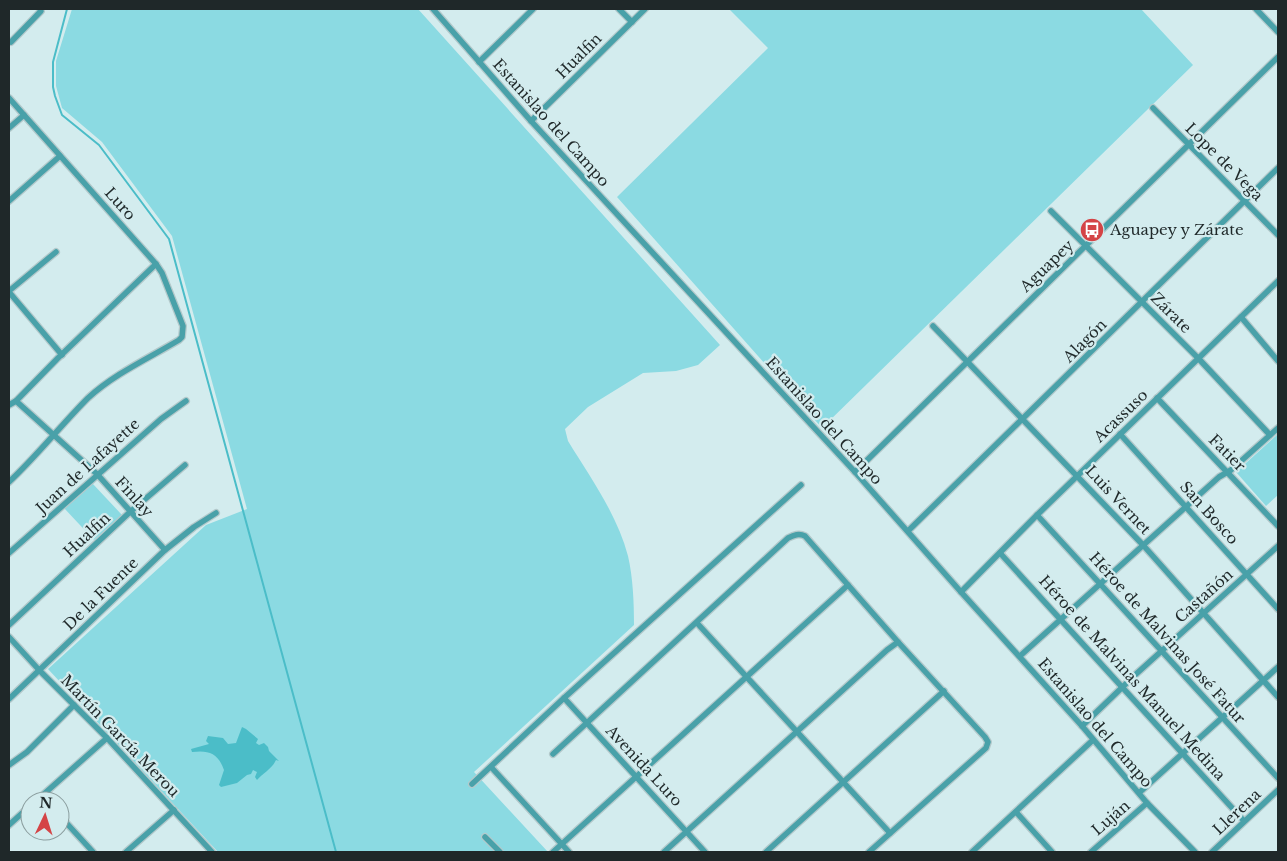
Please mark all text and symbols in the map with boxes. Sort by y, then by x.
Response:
street label: Hualfin [552,29,605,82]
street label: Estanislao del Campo [489,55,614,191]
street label: Lope de Vega [1181,119,1268,205]
street label: Luro [101,183,140,224]
bus stop icon: Aguapey y Zárate [1079,217,1105,243]
place label: Aguapey y Zárate [1109,220,1244,239]
street label: Aguapey [1015,235,1078,296]
street label: Zárate [1147,288,1196,337]
street label: Alagón [1058,315,1110,367]
street label: Estanislao del Campo [762,353,887,489]
street label: Acassuso [1089,385,1152,447]
street label: Juan de Lafayette [30,414,143,518]
street label: Fatier [1205,430,1250,476]
street label: Luis Vernet [1082,461,1155,538]
street label: Finlay [111,472,158,521]
street label: San Bosco [1176,477,1243,548]
street label: Hualfin [59,508,114,561]
street label: Héroe de Malvinas José Fatur [1085,548,1250,728]
street label: De la Fuente [59,553,142,634]
street label: Castañón [1171,565,1237,627]
street label: Héroe de Malvinas Manuel Medina [1035,571,1230,785]
street label: Estanislao del Campo [1034,654,1157,792]
street label: Martín García Merou [57,671,184,801]
street label: Avenida Luro [601,720,687,810]
street label: Llerena [1209,784,1265,839]
north arrow [20,791,70,841]
text: N [39,794,53,812]
street label: Luján [1088,796,1134,839]

